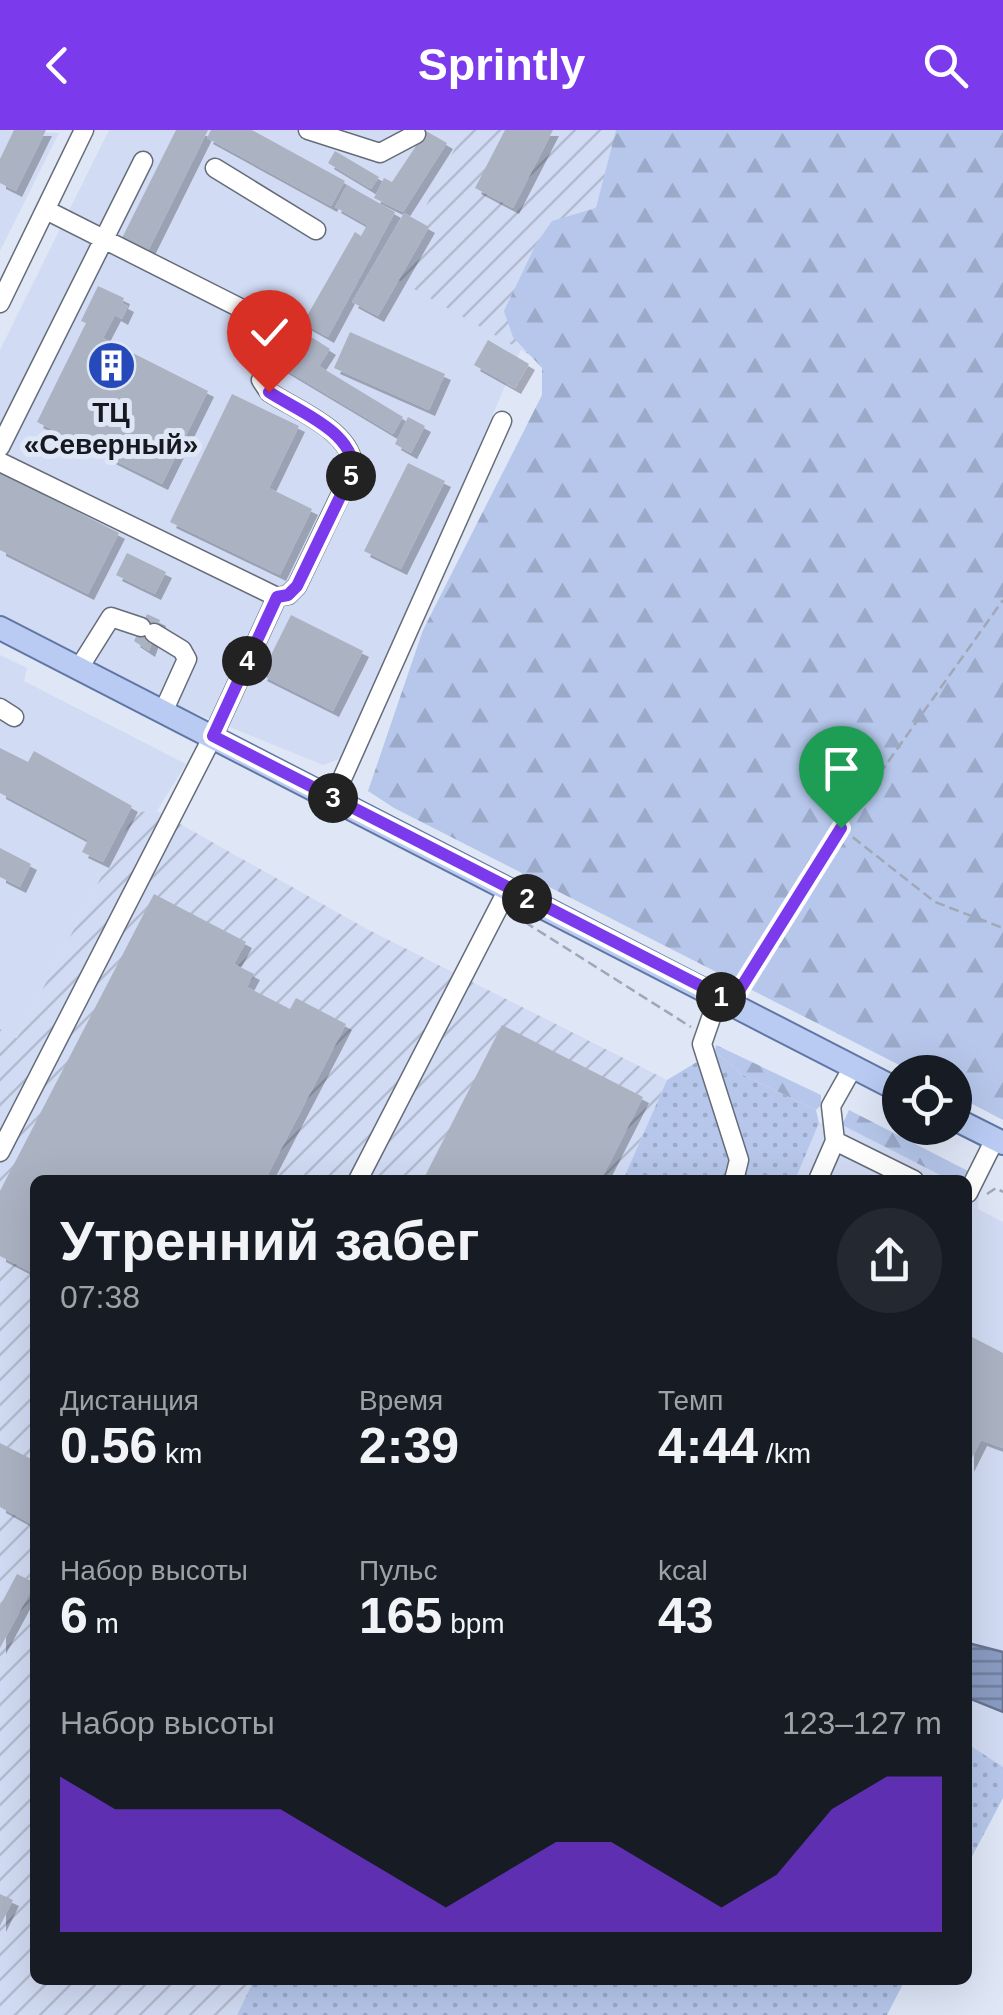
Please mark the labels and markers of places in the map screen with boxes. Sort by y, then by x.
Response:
pin [227,290,312,393]
building icon: ТЦ «Северный» [85,339,137,391]
place label: ТЦ «Северный» [24,397,198,460]
pin: 5 [326,451,376,501]
pin: 4 [222,636,272,686]
pin [799,726,884,829]
pin: 3 [308,773,358,823]
pin: 2 [502,874,552,924]
pin: 1 [696,972,746,1022]

